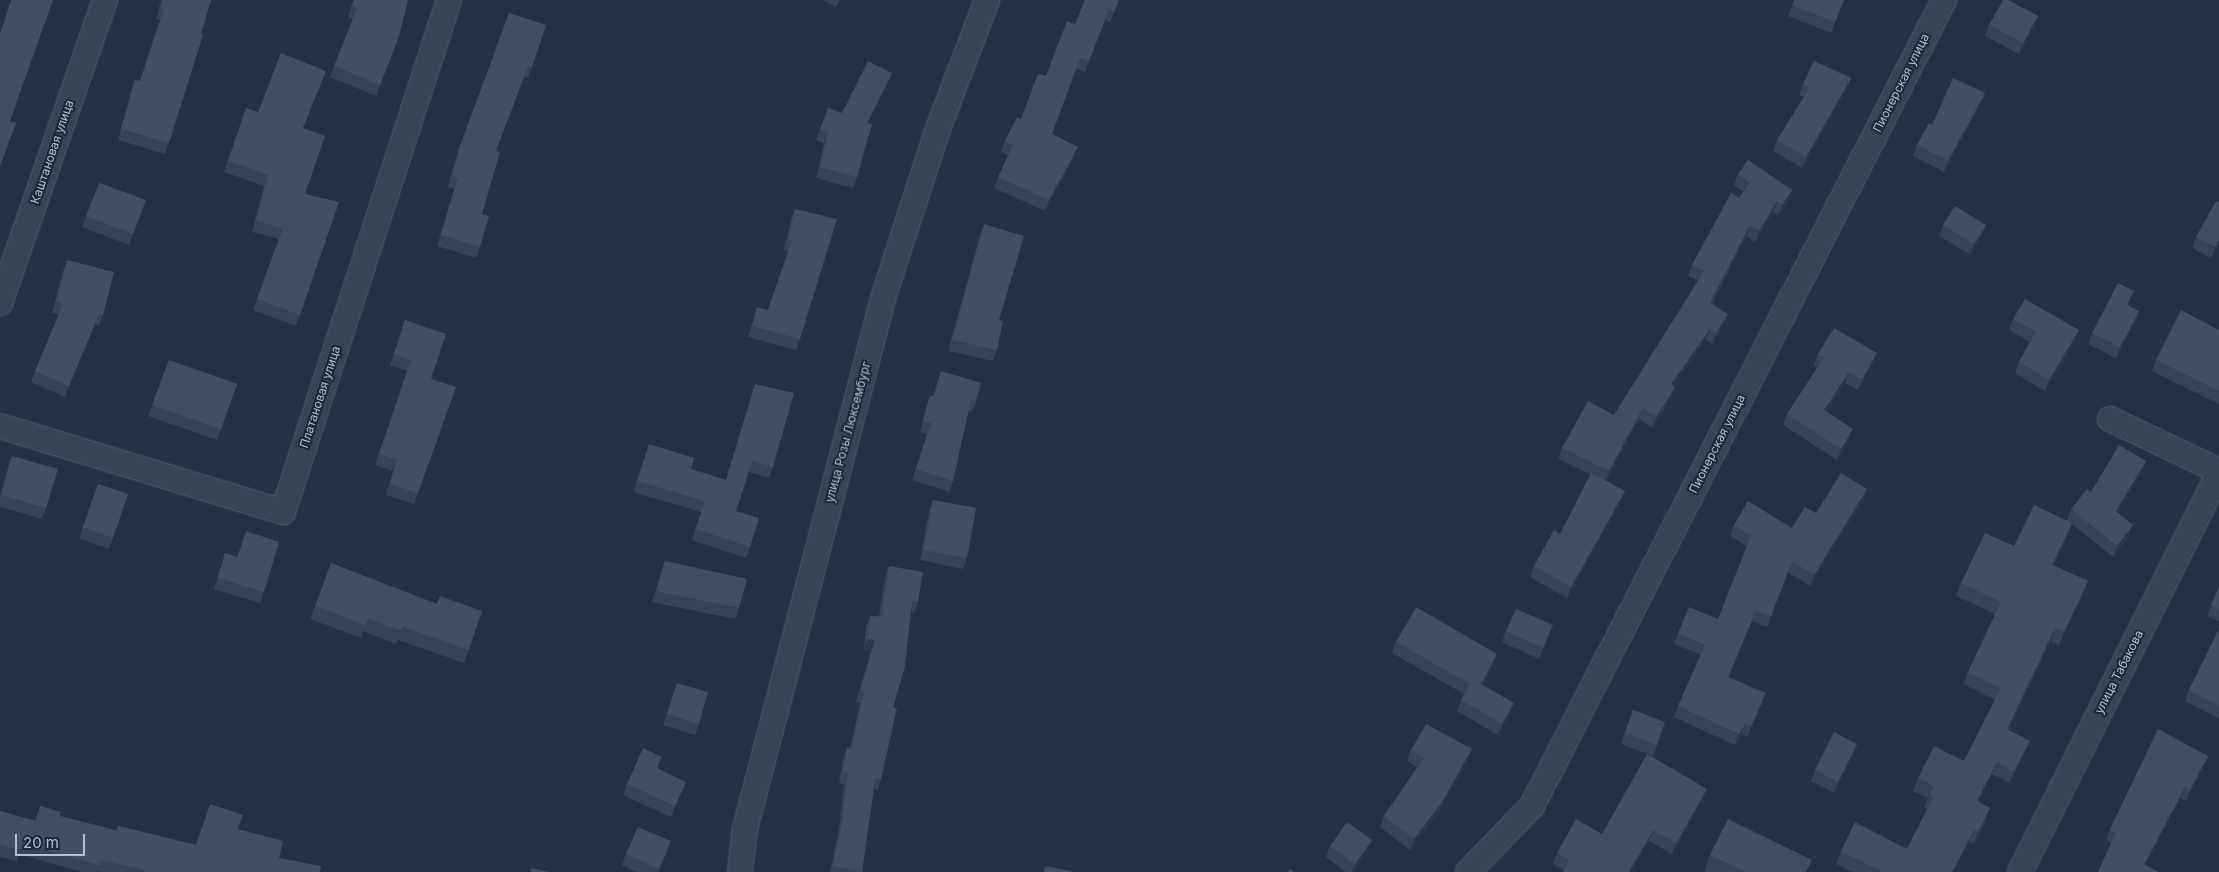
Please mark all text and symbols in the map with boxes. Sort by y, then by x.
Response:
street label: Пионерская улица [1870,31,1932,135]
street label: Каштановая улица [27,98,77,206]
street label: Платановая улица [297,344,343,450]
street label: улица Розы Люксембург [822,360,874,504]
street label: Пионерская улица [1686,392,1748,496]
street label: улица Табакова [2092,628,2146,716]
scale bar [18,824,88,856]
text: 20 m [23,833,59,852]

